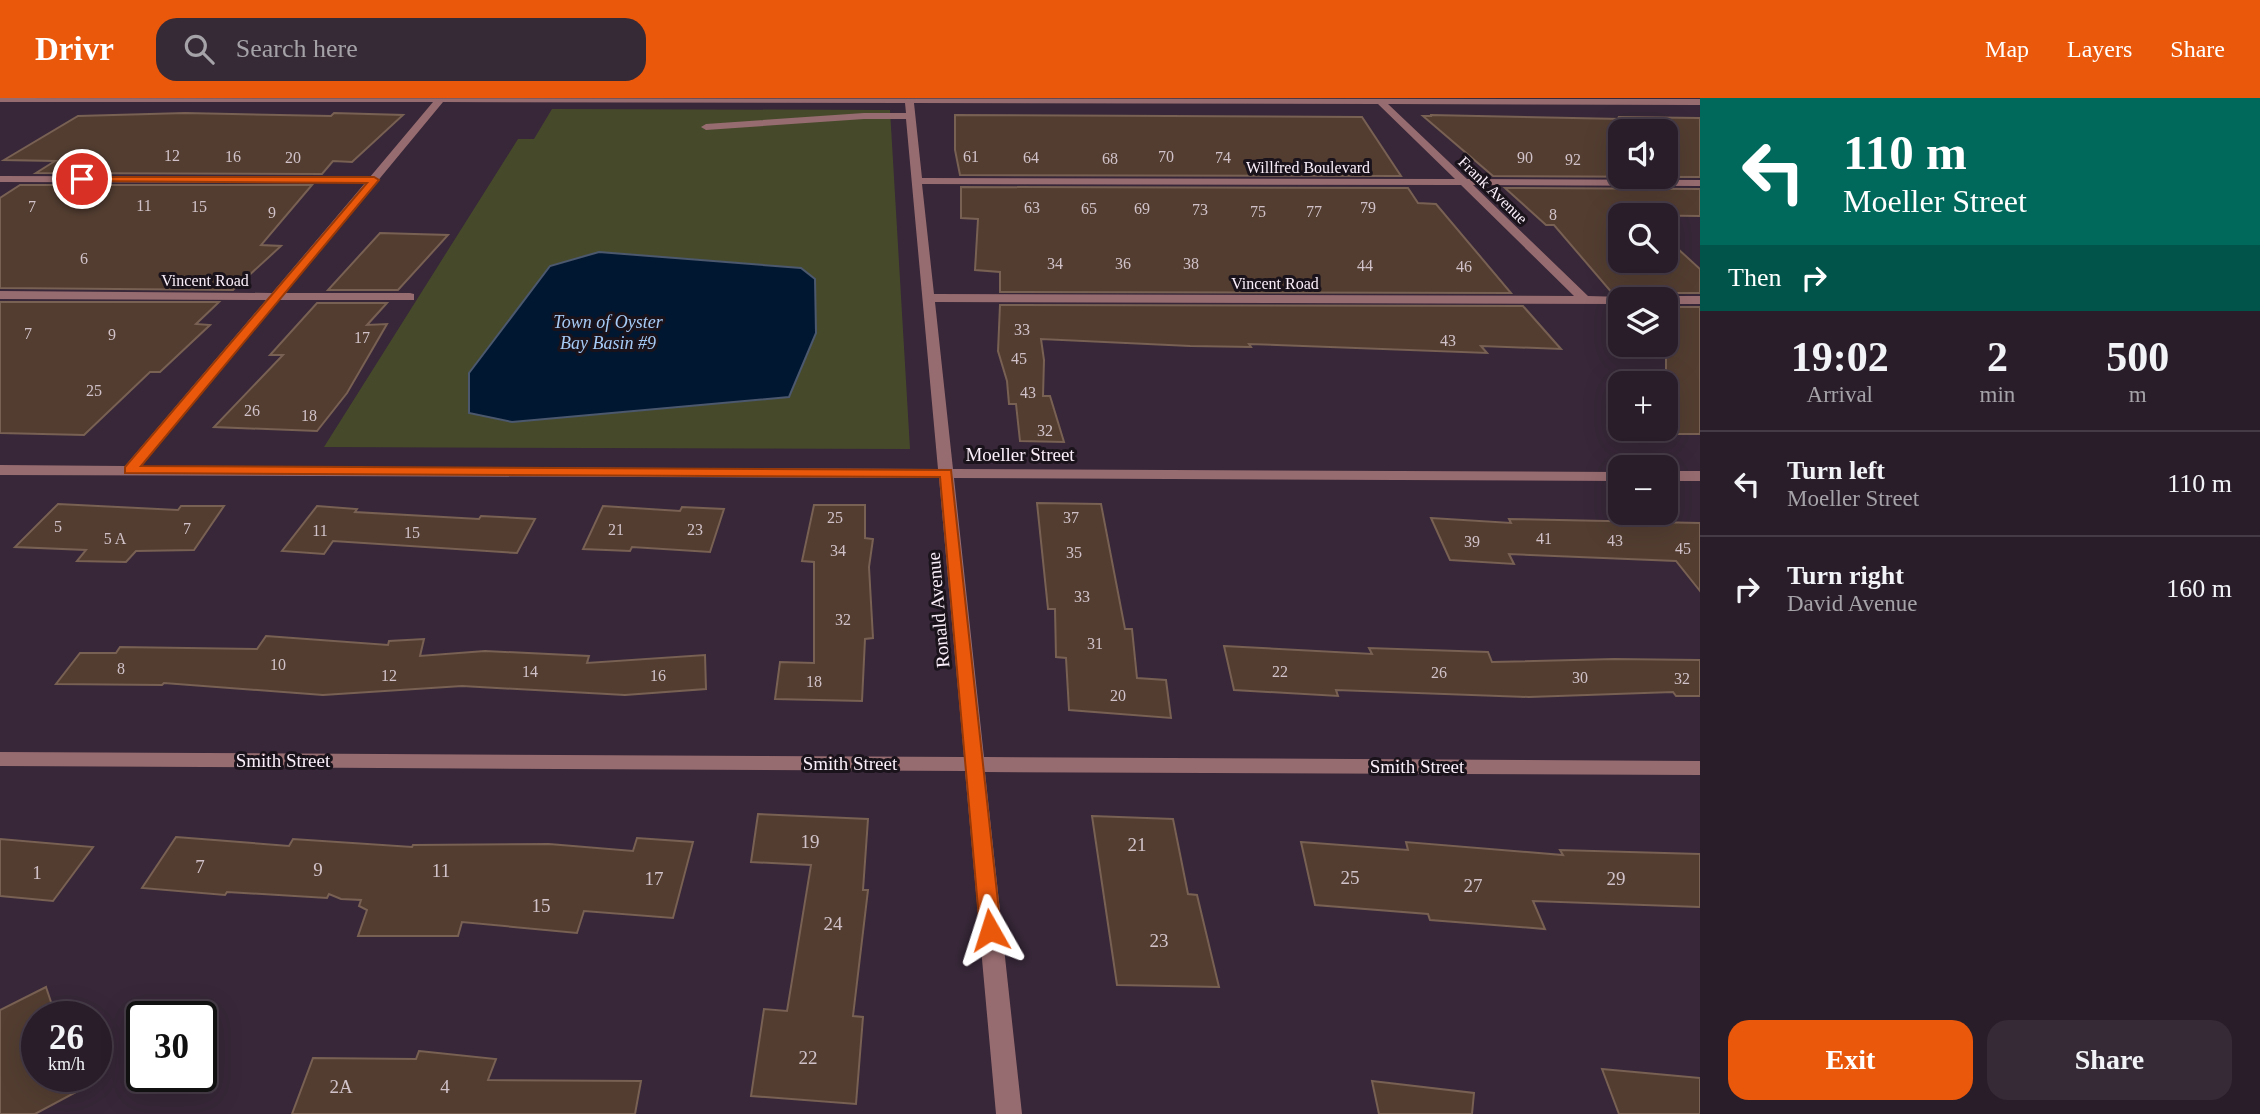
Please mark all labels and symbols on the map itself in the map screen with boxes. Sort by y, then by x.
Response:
house number: 12 [164,147,180,164]
house number: 16 [225,148,241,165]
house number: 61 [963,148,979,165]
house number: 70 [1158,148,1174,165]
pin [52,149,112,209]
house number: 20 [285,149,301,166]
house number: 64 [1023,149,1039,166]
house number: 74 [1215,149,1231,166]
house number: 90 [1517,149,1533,166]
house number: 68 [1102,150,1118,167]
house number: 92 [1565,151,1581,168]
street label: Frank Avenue [1455,153,1531,227]
street label: Willfred Boulevard [1246,159,1370,176]
house number: 11 [136,197,152,214]
house number: 7 [28,198,36,215]
house number: 15 [191,198,207,215]
house number: 63 [1024,199,1040,216]
house number: 79 [1360,199,1376,216]
house number: 65 [1081,200,1097,217]
house number: 69 [1134,200,1150,217]
house number: 73 [1192,201,1208,218]
house number: 75 [1250,203,1266,220]
house number: 77 [1306,203,1322,220]
house number: 9 [268,204,276,221]
house number: 8 [1549,206,1557,223]
house number: 6 [80,250,88,267]
house number: 34 [1047,255,1063,272]
house number: 36 [1115,255,1131,272]
house number: 38 [1183,255,1199,272]
house number: 44 [1357,257,1373,274]
house number: 46 [1456,258,1472,275]
street label: Vincent Road [161,272,249,289]
street label: Vincent Road [1231,275,1319,292]
water label: Town of Oyster Bay Basin #9 [553,312,664,353]
house number: 33 [1014,321,1030,338]
house number: 7 [24,325,32,342]
house number: 9 [108,326,116,343]
house number: 17 [354,329,370,346]
house number: 43 [1440,332,1456,349]
house number: 45 [1011,350,1027,367]
house number: 25 [86,382,102,399]
house number: 43 [1020,384,1036,401]
house number: 26 [244,402,260,419]
house number: 18 [301,407,317,424]
house number: 32 [1037,422,1053,439]
street label: Moeller Street [965,444,1075,465]
house number: 25 [827,509,843,526]
house number: 37 [1063,509,1079,526]
house number: 5 [54,518,62,535]
house number: 7 [183,520,191,537]
house number: 21 [608,521,624,538]
house number: 23 [687,521,703,538]
house number: 11 [312,522,328,539]
house number: 15 [404,524,420,541]
house number: 5 A [104,530,127,547]
house number: 41 [1536,530,1552,547]
house number: 43 [1607,532,1623,549]
house number: 39 [1464,533,1480,550]
house number: 45 [1675,540,1691,557]
house number: 34 [830,542,846,559]
house number: 35 [1066,544,1082,561]
street label: Ronald Avenue [922,551,954,669]
house number: 33 [1074,588,1090,605]
house number: 32 [835,611,851,628]
house number: 31 [1087,635,1103,652]
house number: 10 [270,656,286,673]
house number: 8 [117,660,125,677]
house number: 14 [522,663,538,680]
house number: 22 [1272,663,1288,680]
house number: 26 [1431,664,1447,681]
house number: 12 [381,667,397,684]
house number: 16 [650,667,666,684]
house number: 30 [1572,669,1588,686]
house number: 32 [1674,670,1690,687]
house number: 18 [806,673,822,690]
house number: 20 [1110,687,1126,704]
street label: Smith Street [236,750,331,771]
street label: Smith Street [803,753,898,774]
street label: Smith Street [1370,756,1465,777]
house number: 19 [801,831,820,852]
house number: 21 [1128,834,1147,855]
house number: 7 [195,856,205,877]
house number: 9 [313,859,323,880]
house number: 11 [432,860,450,881]
house number: 1 [32,862,42,883]
house number: 25 [1341,867,1360,888]
house number: 17 [645,868,664,889]
house number: 29 [1607,868,1626,889]
house number: 27 [1464,875,1483,896]
position arrow [953,893,1027,967]
house number: 15 [532,895,551,916]
house number: 24 [824,913,843,934]
house number: 23 [1150,930,1169,951]
speed limit sign: 30 [126,1001,217,1092]
house number: 22 [799,1047,818,1068]
house number: 2A [329,1076,353,1097]
house number: 4 [440,1076,450,1097]

